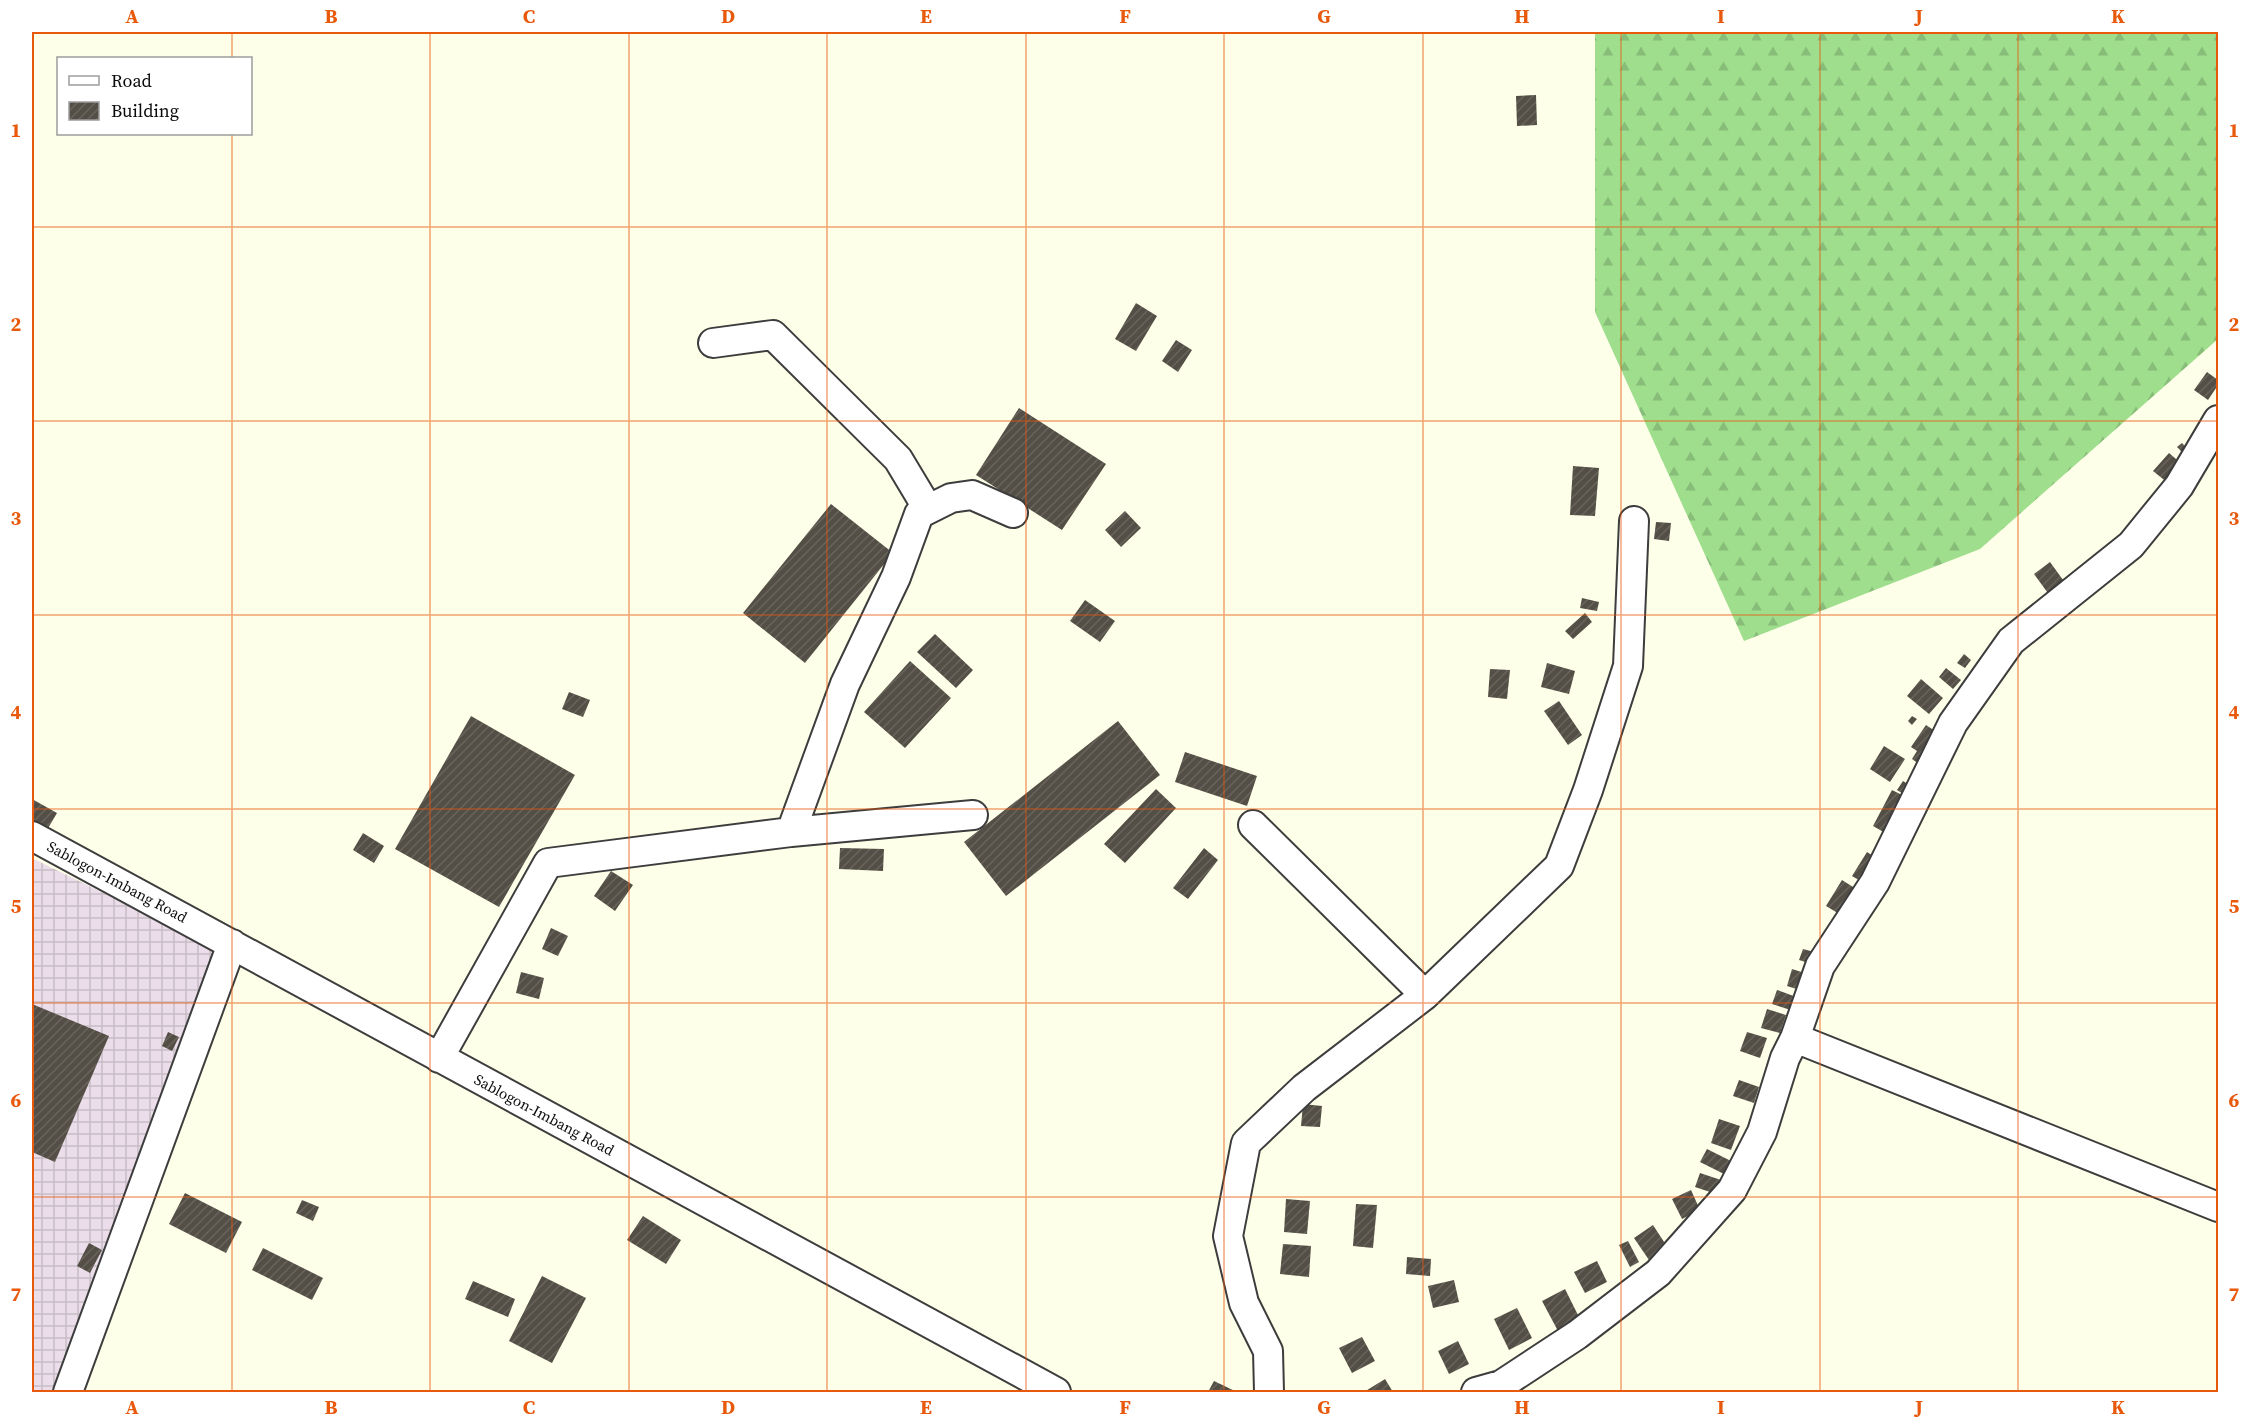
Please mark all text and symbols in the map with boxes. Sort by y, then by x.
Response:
text: A [125,2,139,30]
text: B [324,2,338,30]
text: C [523,2,535,30]
text: D [721,2,735,30]
text: E [920,2,932,30]
text: F [1119,2,1131,30]
text: G [1317,2,1331,30]
text: H [1514,2,1530,30]
text: I [1717,2,1725,30]
text: J [1913,2,1923,30]
text: K [2111,2,2125,30]
legend [57,57,252,135]
text: Road [111,68,152,93]
text: Building [111,98,179,123]
text: 1 [11,116,21,144]
text: 1 [2229,116,2239,144]
text: 2 [11,310,22,338]
text: 2 [2229,310,2240,338]
text: 3 [11,504,22,532]
text: 3 [2229,504,2240,532]
text: 4 [11,698,22,726]
text: 4 [2229,698,2240,726]
street label: Sablogon-Imbang Road [44,836,191,928]
text: 5 [11,892,22,920]
text: 5 [2229,892,2240,920]
street label: Sablogon-Imbang Road [471,1069,618,1161]
text: 6 [11,1086,22,1114]
text: 6 [2229,1086,2240,1114]
text: 7 [11,1280,22,1308]
text: 7 [2229,1280,2240,1308]
text: A [125,1393,139,1421]
text: B [324,1393,338,1421]
text: C [523,1393,535,1421]
text: D [721,1393,735,1421]
text: E [920,1393,932,1421]
text: F [1119,1393,1131,1421]
text: G [1317,1393,1331,1421]
text: H [1514,1393,1530,1421]
text: I [1717,1393,1725,1421]
text: J [1913,1393,1923,1421]
text: K [2111,1393,2125,1421]

